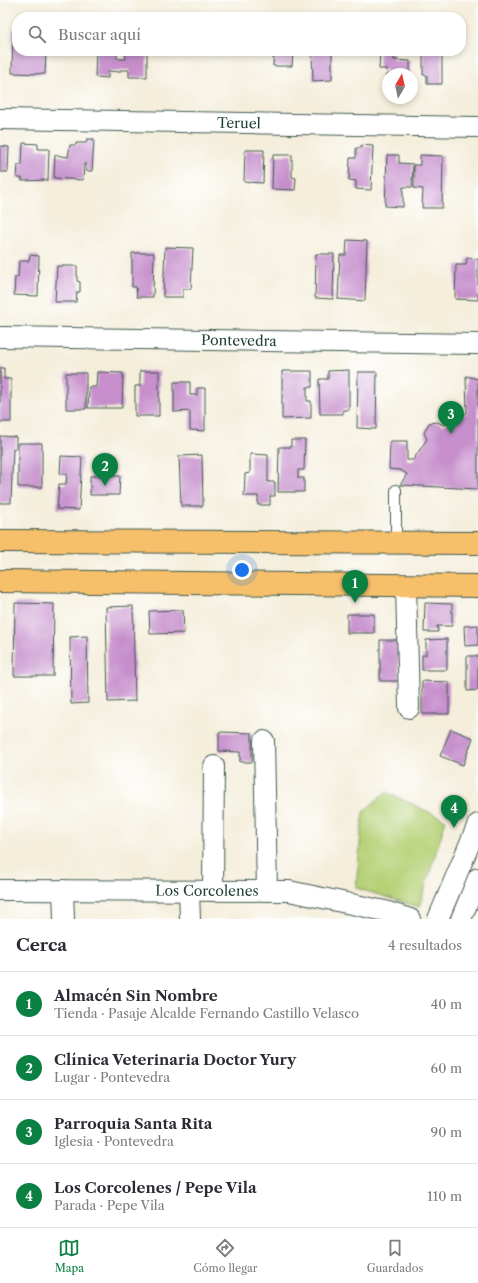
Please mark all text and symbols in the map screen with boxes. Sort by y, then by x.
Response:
search box [12,12,466,56]
icon: search [26,23,48,45]
text: Buscar aquí [58,25,141,44]
north arrow [382,68,418,104]
street label: Teruel [217,114,261,132]
street label: Pontevedra [201,331,278,350]
pin: 3 [438,401,464,434]
pin: 2 [92,453,118,486]
your location [232,560,252,580]
pin: 1 [342,570,368,603]
pin: 4 [441,795,467,828]
street label: Los Corcolenes [155,882,259,900]
text: Cerca [16,935,67,955]
text: 4 resultados [388,937,462,953]
text: Almacén Sin Nombre [54,986,218,1005]
text: 1 [26,996,32,1012]
text: 40 m [431,996,462,1012]
text: Tienda · Pasaje Alcalde Fernando Castillo Velasco [54,1005,359,1021]
text: Clínica Veterinaria Doctor Yury [54,1050,296,1069]
text: 2 [25,1060,33,1076]
text: 60 m [431,1060,462,1076]
text: Lugar · Pontevedra [54,1069,170,1085]
text: Parroquia Santa Rita [54,1114,212,1133]
text: 3 [25,1124,33,1140]
text: 90 m [431,1124,462,1140]
text: Iglesia · Pontevedra [54,1133,174,1149]
text: Los Corcolenes / Pepe Vila [54,1178,257,1197]
text: 4 [25,1188,33,1204]
text: 110 m [427,1188,462,1204]
text: Parada · Pepe Vila [54,1197,165,1213]
tab: Mapa [55,1237,84,1275]
tab: Cómo llegar [193,1237,257,1275]
tab: Guardados [367,1237,423,1275]

